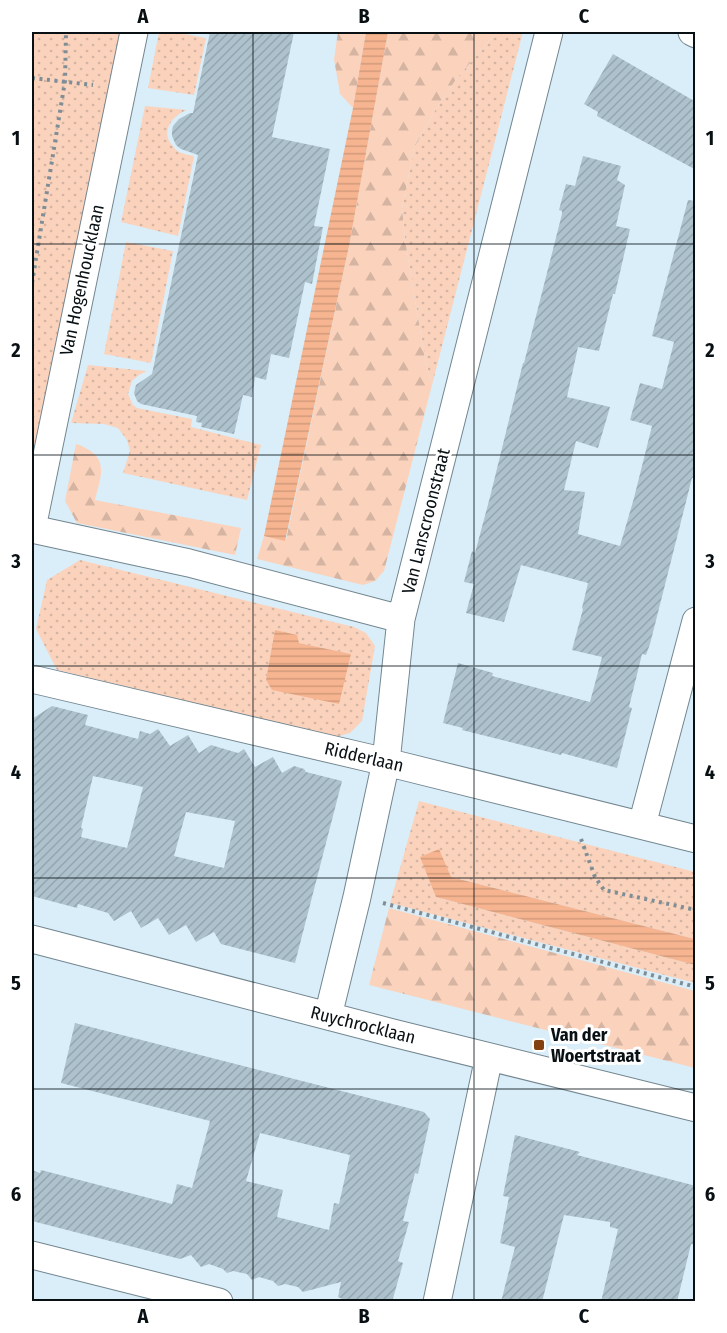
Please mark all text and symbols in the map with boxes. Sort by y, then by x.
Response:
text: A [137,4,150,28]
text: B [358,4,370,28]
text: C [579,4,590,28]
text: 1 [12,126,20,150]
text: 1 [706,126,714,150]
street label: Van Hogenhoucklaan [55,202,109,358]
text: 2 [10,338,21,362]
text: 2 [704,338,715,362]
street label: Van Lanscroonstraat [397,446,455,596]
text: 3 [10,549,21,573]
text: 3 [704,549,715,573]
street label: Ridderlaan [322,737,406,777]
text: 4 [11,760,21,784]
text: 4 [705,760,715,784]
text: 5 [11,971,21,995]
text: 5 [705,971,715,995]
street label: Ruychrocklaan [308,1001,418,1049]
place label: Van der Woertstraat [550,1024,641,1067]
marker: Van der Woertstraat [532,1038,546,1052]
text: 6 [11,1182,21,1206]
text: 6 [705,1182,715,1206]
text: A [137,1304,150,1328]
text: B [358,1304,370,1328]
text: C [579,1304,590,1328]

